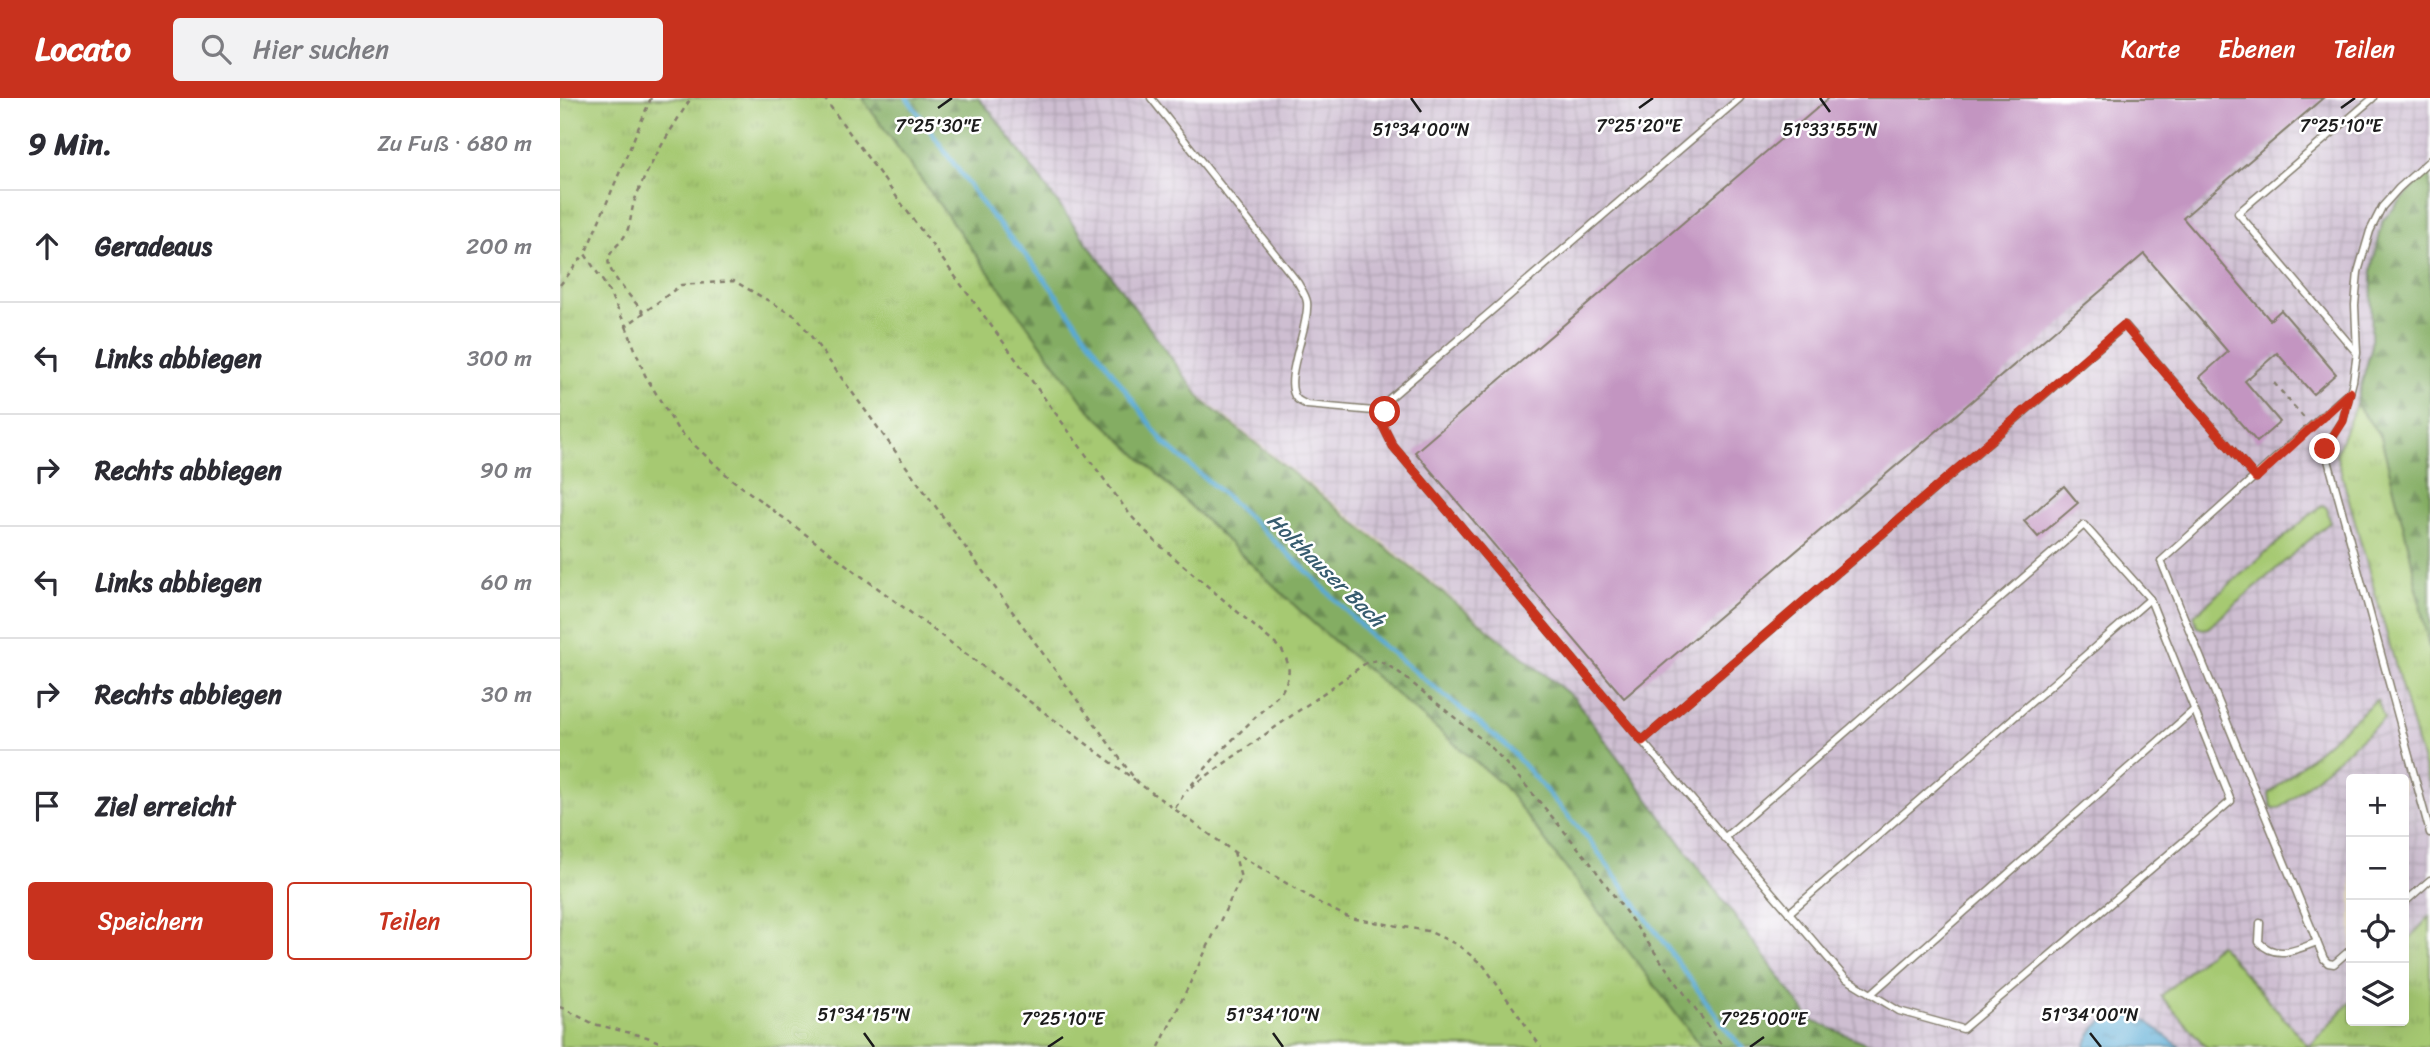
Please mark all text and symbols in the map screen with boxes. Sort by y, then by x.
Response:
search box [173,18,663,81]
text: Locato [35,20,131,78]
text: Hier suchen [253,26,389,72]
text: Karte [2121,28,2180,70]
text: Ebenen [2218,28,2296,70]
text: Teilen [2334,28,2395,70]
icon: search [197,30,235,68]
text: 7°25'30"E [896,110,981,142]
text: 7°25'20"E [1596,110,1683,142]
text: 7°25'10"E [2300,110,2383,142]
text: 51°34'00"N [1373,114,1470,146]
text: 51°33'55"N [1783,114,1878,146]
text: 9 Min. [28,117,112,171]
text: Zu Fuß · 680 m [377,123,532,164]
text: Geradeaus [95,223,212,269]
text: 200 m [466,226,532,267]
icon: ahead [28,227,66,265]
text: Links abbiegen [95,335,262,381]
text: 300 m [467,338,532,379]
icon: left [28,339,66,377]
route start [1369,396,1400,427]
route end [2309,433,2340,464]
text: Rechts abbiegen [95,447,282,493]
text: 90 m [480,450,532,491]
icon: right [28,451,66,489]
water label: Holthauser Bach [1258,503,1396,638]
text: Links abbiegen [95,559,262,605]
text: 60 m [481,562,532,603]
icon: left [28,563,66,601]
text: Rechts abbiegen [95,671,282,717]
text: 30 m [481,674,532,715]
icon: right [28,675,66,713]
map controls [2346,774,2409,1026]
button: + [2346,774,2409,837]
text: Ziel erreicht [95,783,235,829]
icon: arrive [28,787,66,825]
button: − [2346,837,2409,900]
button: Speichern [28,882,273,960]
button: Teilen [287,882,532,960]
button: locate [2346,900,2409,963]
button: layers [2346,963,2409,1026]
text: 51°34'15"N [818,999,911,1031]
text: 51°34'10"N [1226,999,1320,1031]
text: 51°34'00"N [2042,999,2139,1031]
text: 7°25'10"E [1022,1003,1105,1035]
text: 7°25'00"E [1721,1003,1808,1035]

